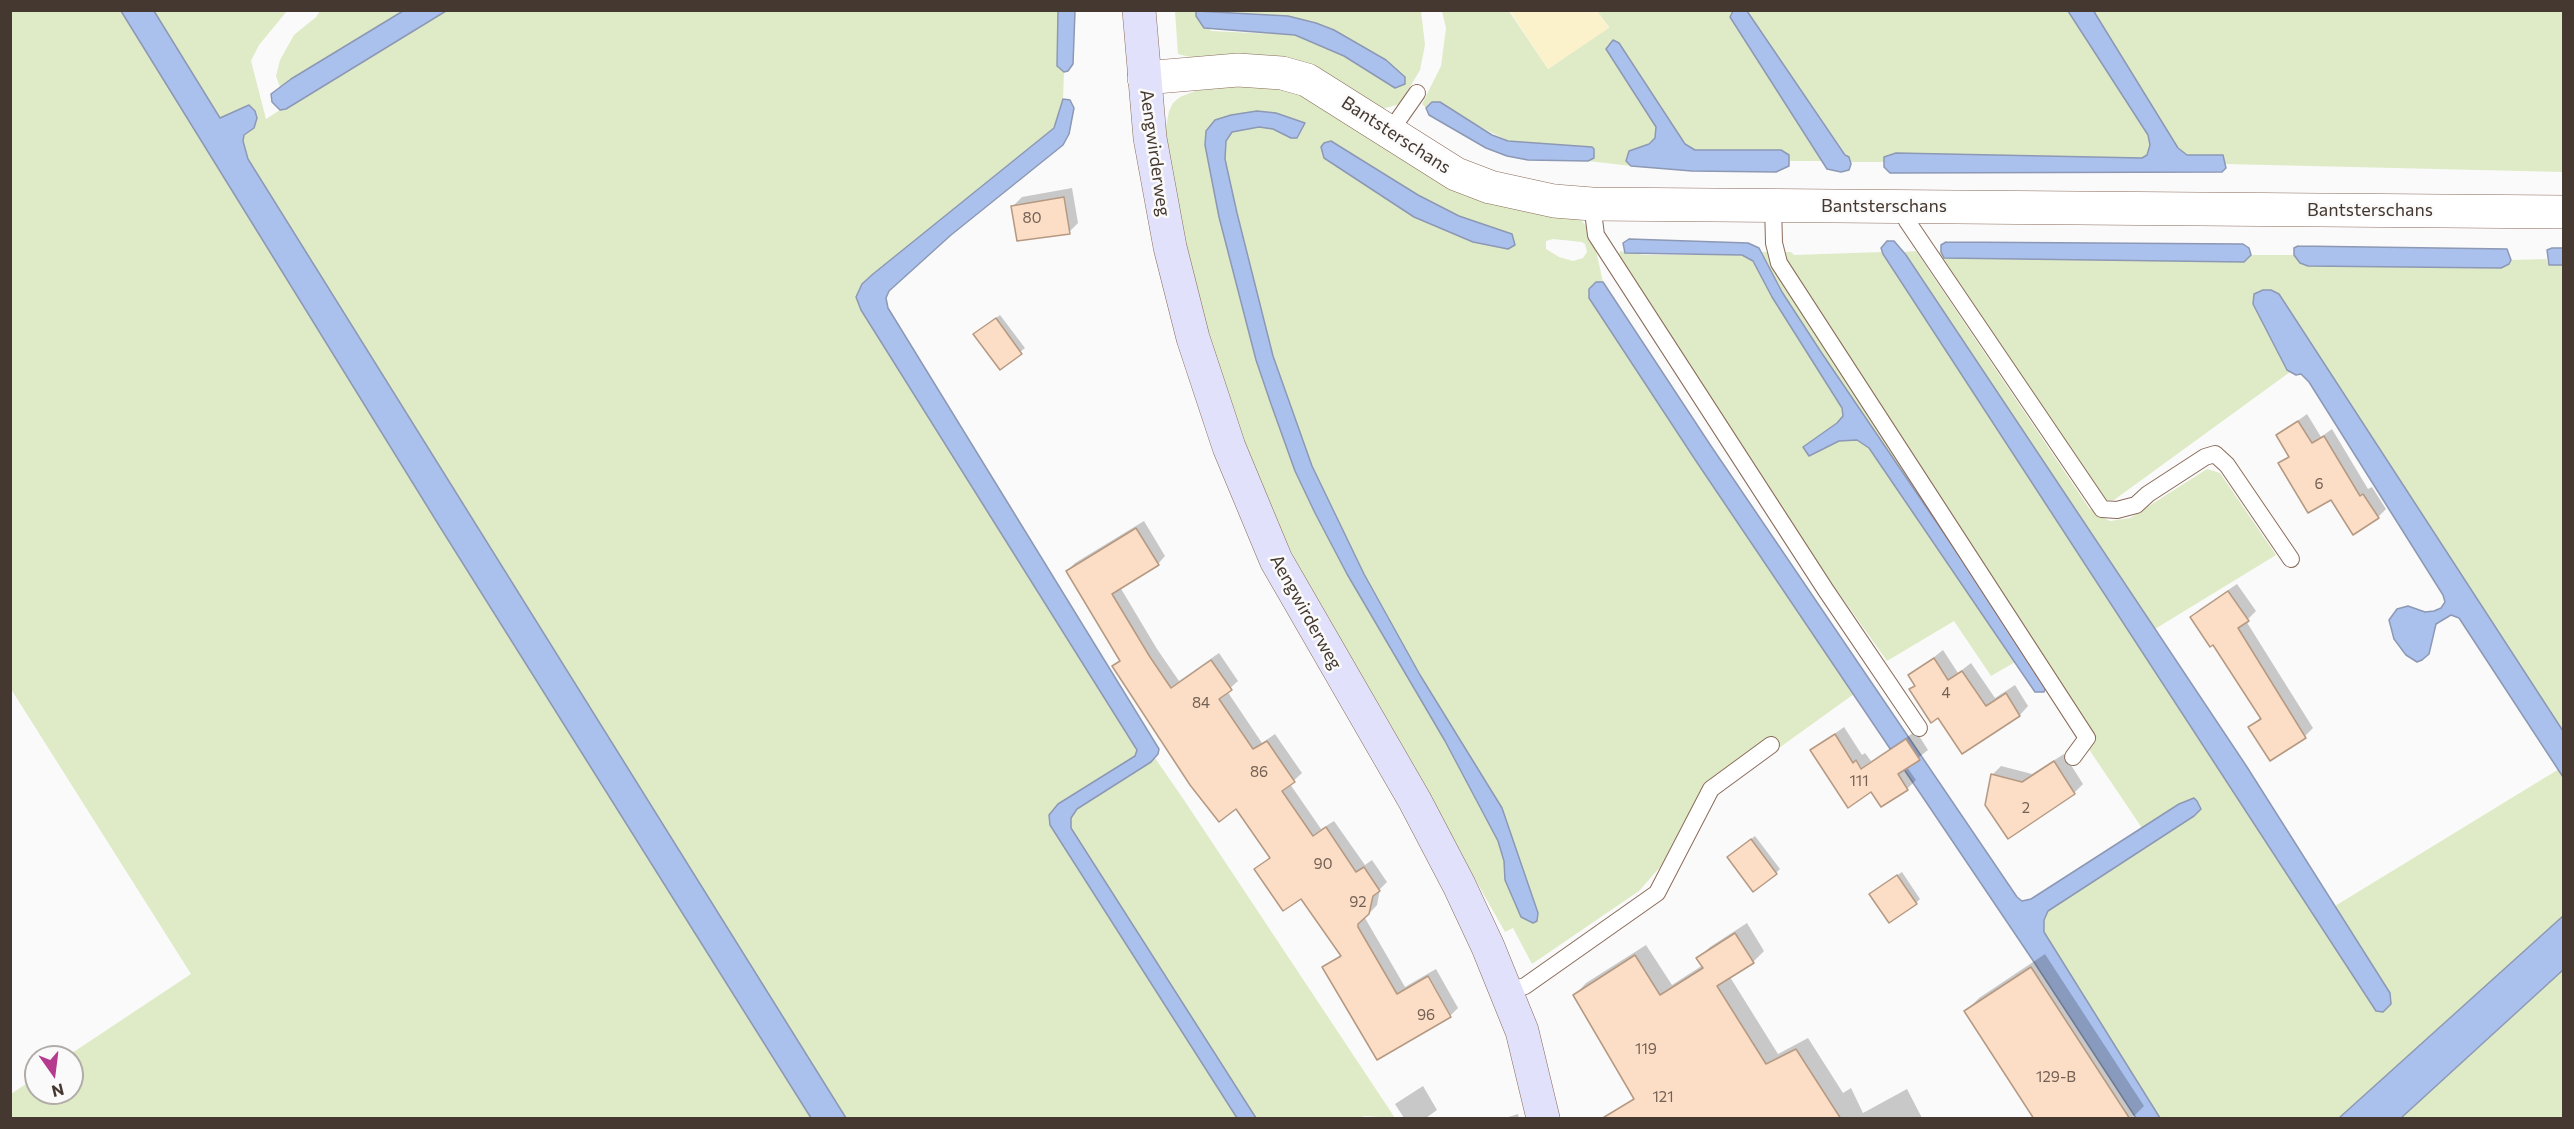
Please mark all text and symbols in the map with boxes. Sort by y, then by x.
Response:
street label: Aengwirderweg [1135,88,1175,218]
street label: Bantsterschans [1337,92,1455,178]
street label: Bantsterschans [1821,195,1947,217]
street label: Bantsterschans [2307,199,2433,221]
house number: 80 [1023,209,1041,227]
house number: 6 [2314,475,2324,493]
street label: Aengwirderweg [1266,551,1346,673]
house number: 4 [1942,684,1950,702]
house number: 84 [1192,694,1210,712]
house number: 86 [1250,763,1268,781]
house number: 111 [1849,772,1869,790]
house number: 2 [2022,799,2030,817]
house number: 90 [1314,855,1332,873]
house number: 92 [1349,893,1367,911]
house number: 96 [1417,1006,1435,1024]
house number: 119 [1635,1040,1657,1058]
north arrow [24,1045,84,1105]
house number: 129-B [2036,1068,2076,1086]
text: N [50,1080,66,1102]
house number: 121 [1652,1088,1674,1106]

